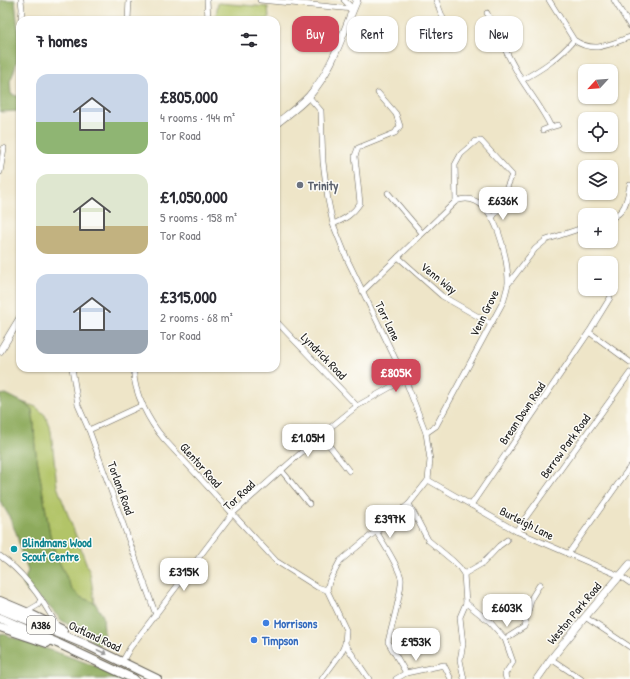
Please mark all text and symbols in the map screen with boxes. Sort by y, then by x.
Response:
chip: Buy [292,16,339,52]
chip: Rent [347,16,398,52]
chip: Filters [406,16,467,52]
chip: New [475,16,523,52]
text: 7 homes [36,29,87,52]
icon: filters [238,29,260,51]
north arrow [578,64,618,104]
map controls [578,64,618,296]
text: £805,000 [160,85,218,108]
icon: home [68,90,116,138]
text: 4 rooms · 144 m² [160,108,235,126]
button: locate [578,112,618,152]
text: Tor Road [160,126,201,144]
button: layers [578,160,618,200]
place label: Trinity [307,177,338,195]
marker: Trinity [295,180,305,190]
text: £1,050,000 [160,185,228,208]
pin: £636K [475,187,531,221]
icon: home [68,190,116,238]
text: £636K [488,191,518,209]
text: 5 rooms · 158 m² [160,208,237,226]
button: + [578,208,618,248]
text: Tor Road [160,226,201,244]
button: − [578,256,618,296]
street label: Venn Way [417,258,461,298]
text: £315,000 [160,285,217,308]
street label: Venn Grove [465,287,503,339]
icon: home [68,290,116,338]
street label: Torr Lane [371,298,405,344]
text: 2 rooms · 68 m² [160,308,233,326]
text: Tor Road [160,326,201,344]
street label: Lyndrick Road [297,329,351,383]
pin: £805K [368,359,424,393]
text: £805K [381,363,411,381]
street label: Brean Down Road [495,378,549,448]
street label: Berrow Park Road [536,410,594,482]
pin: £1.05M [275,424,341,458]
text: £1.05M [291,428,325,446]
street label: Glentor Road [176,439,226,491]
street label: Torland Road [104,459,139,517]
street label: Tor Road [219,476,259,514]
street label: Burleigh Lane [497,502,557,544]
pin: £397K [362,505,418,539]
text: £397K [375,509,405,527]
place label: Blindmans Wood Scout Centre [22,534,92,565]
marker: Blindmans Wood Scout Centre [9,544,19,554]
pin: £315K [156,558,212,592]
text: £315K [169,562,199,580]
street label: Weston Park Road [543,578,605,648]
pin: £603K [479,594,535,628]
text: £603K [492,598,522,616]
place label: Morrisons [274,615,318,632]
road number: A386 [27,616,55,634]
street label: Outland Road [66,616,124,656]
marker: Morrisons [261,618,271,628]
pin: £953K [388,628,444,662]
place label: Timpson [261,632,299,650]
text: £953K [401,632,431,650]
marker: Timpson [249,635,259,645]
one-way arrow [96,649,108,655]

